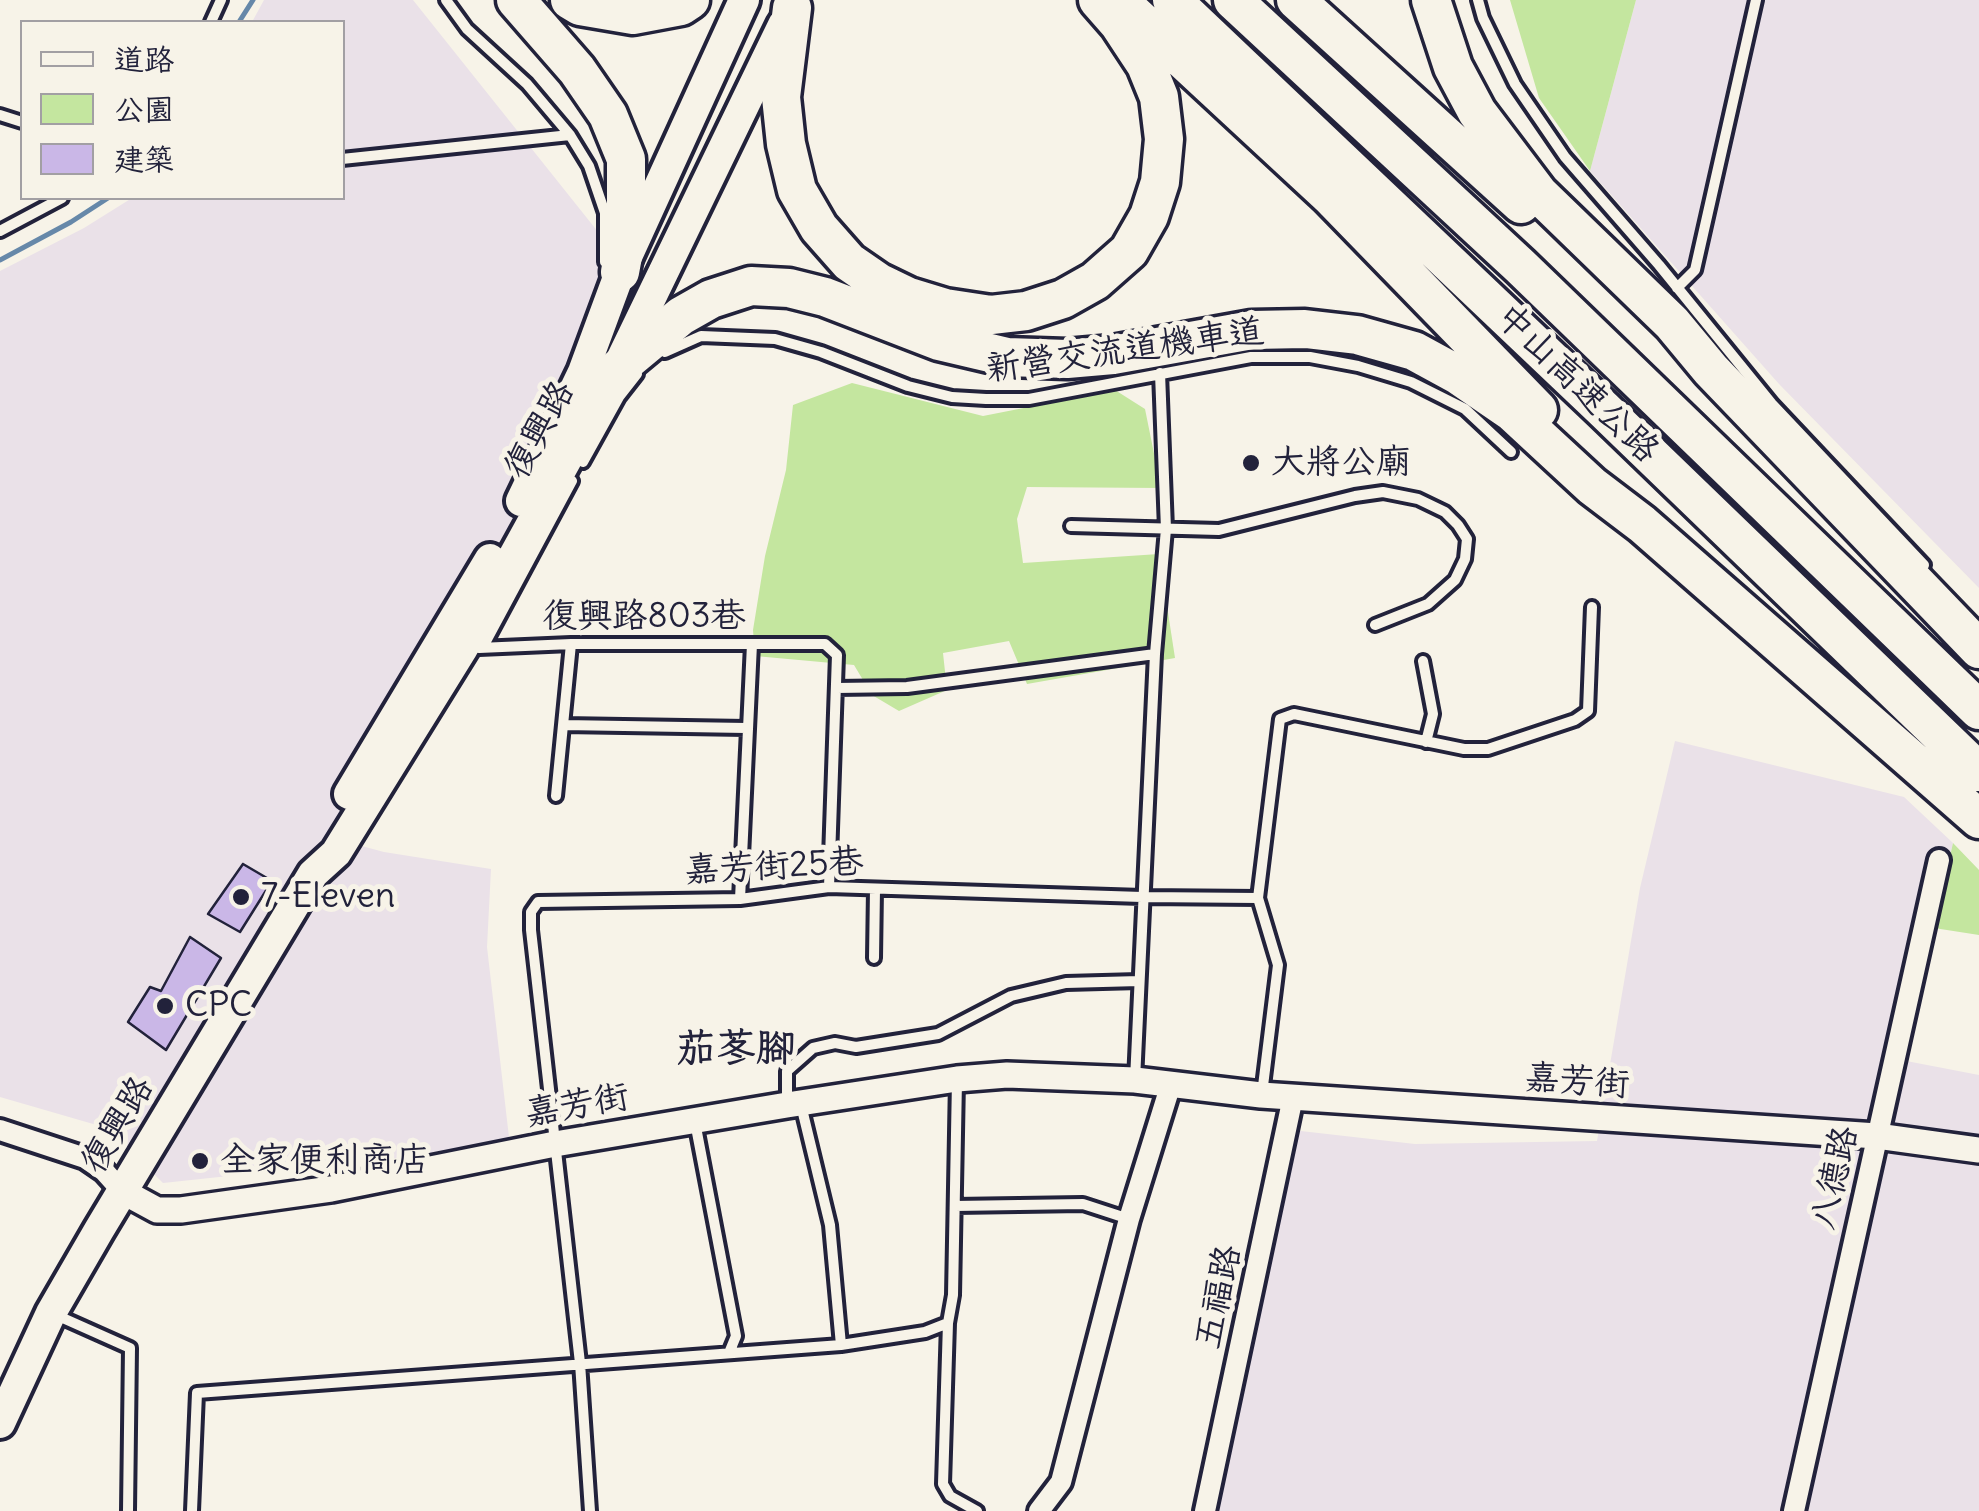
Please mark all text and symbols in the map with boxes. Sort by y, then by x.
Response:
legend [20,20,345,200]
text: 道路 [114,40,174,78]
text: 公園 [114,90,174,128]
text: 建築 [114,140,174,178]
street label: 中山高速公路 [1487,296,1667,472]
street label: 新營交流道機車道 [983,311,1267,391]
street label: 復興路 [496,374,584,486]
place label: 大將公廟 [1271,442,1411,484]
marker: 大將公廟 [1240,452,1262,474]
street label: 復興路803巷 [542,596,746,638]
street label: 嘉芳街25巷 [683,841,865,893]
place label: 7-Eleven [261,876,395,918]
marker: 7-Eleven [230,886,252,908]
place label: CPC [185,985,252,1027]
marker: CPC [154,995,176,1017]
district label: 茄苳腳 [676,1026,796,1074]
street label: 嘉芳街 [1523,1057,1631,1107]
street label: 復興路 [73,1069,163,1181]
street label: 嘉芳街 [522,1076,632,1136]
street label: 八德路 [1803,1122,1867,1234]
place label: 全家便利商店 [220,1140,430,1182]
marker: 全家便利商店 [189,1150,211,1172]
street label: 五福路 [1188,1241,1250,1353]

